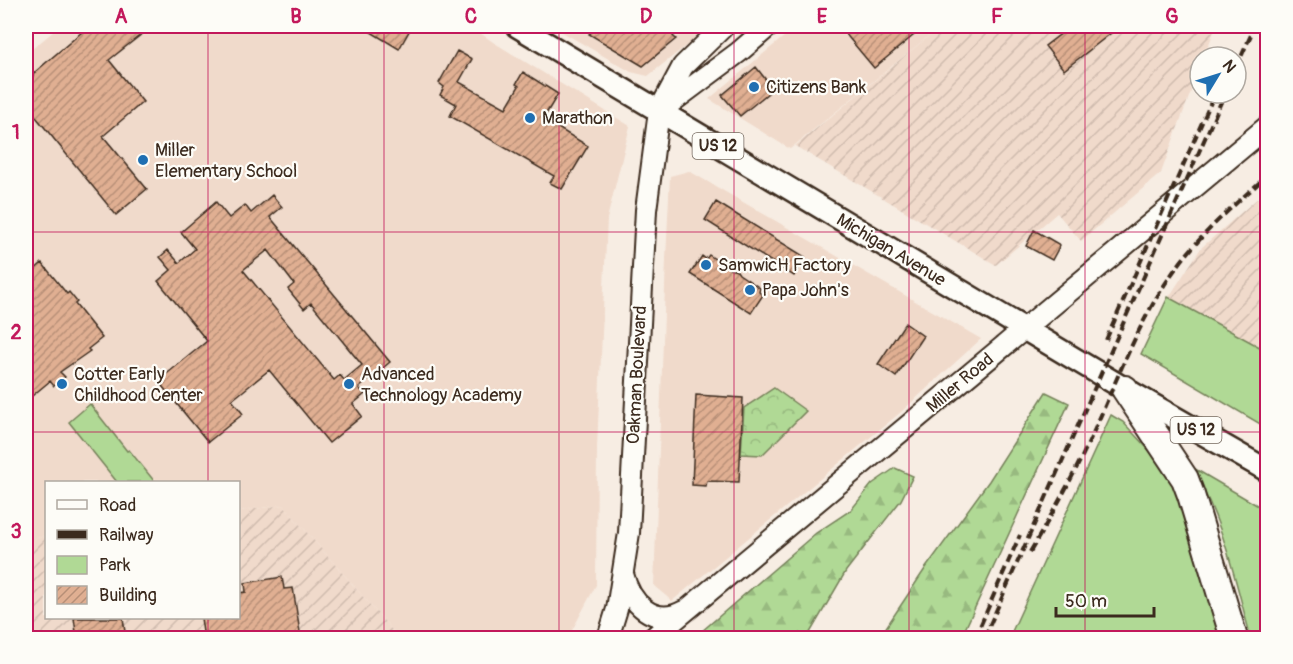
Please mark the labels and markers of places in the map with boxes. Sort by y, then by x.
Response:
place label: Citizens Bank [766,76,867,99]
marker: Citizens Bank [747,80,761,94]
place label: Marathon [542,107,613,130]
marker: Marathon [523,111,537,125]
place label: Miller Elementary School [155,139,297,183]
marker: Miller Elementary School [136,153,150,167]
place label: SamwicH Factory [718,254,851,277]
marker: SamwicH Factory [699,258,713,272]
place label: Papa John's [762,279,849,302]
marker: Papa John's [743,283,757,297]
place label: Cotter Early Childhood Center [74,363,203,407]
place label: Advanced Technology Academy [361,363,522,407]
marker: Cotter Early Childhood Center [55,377,69,391]
marker: Advanced Technology Academy [342,377,356,391]

